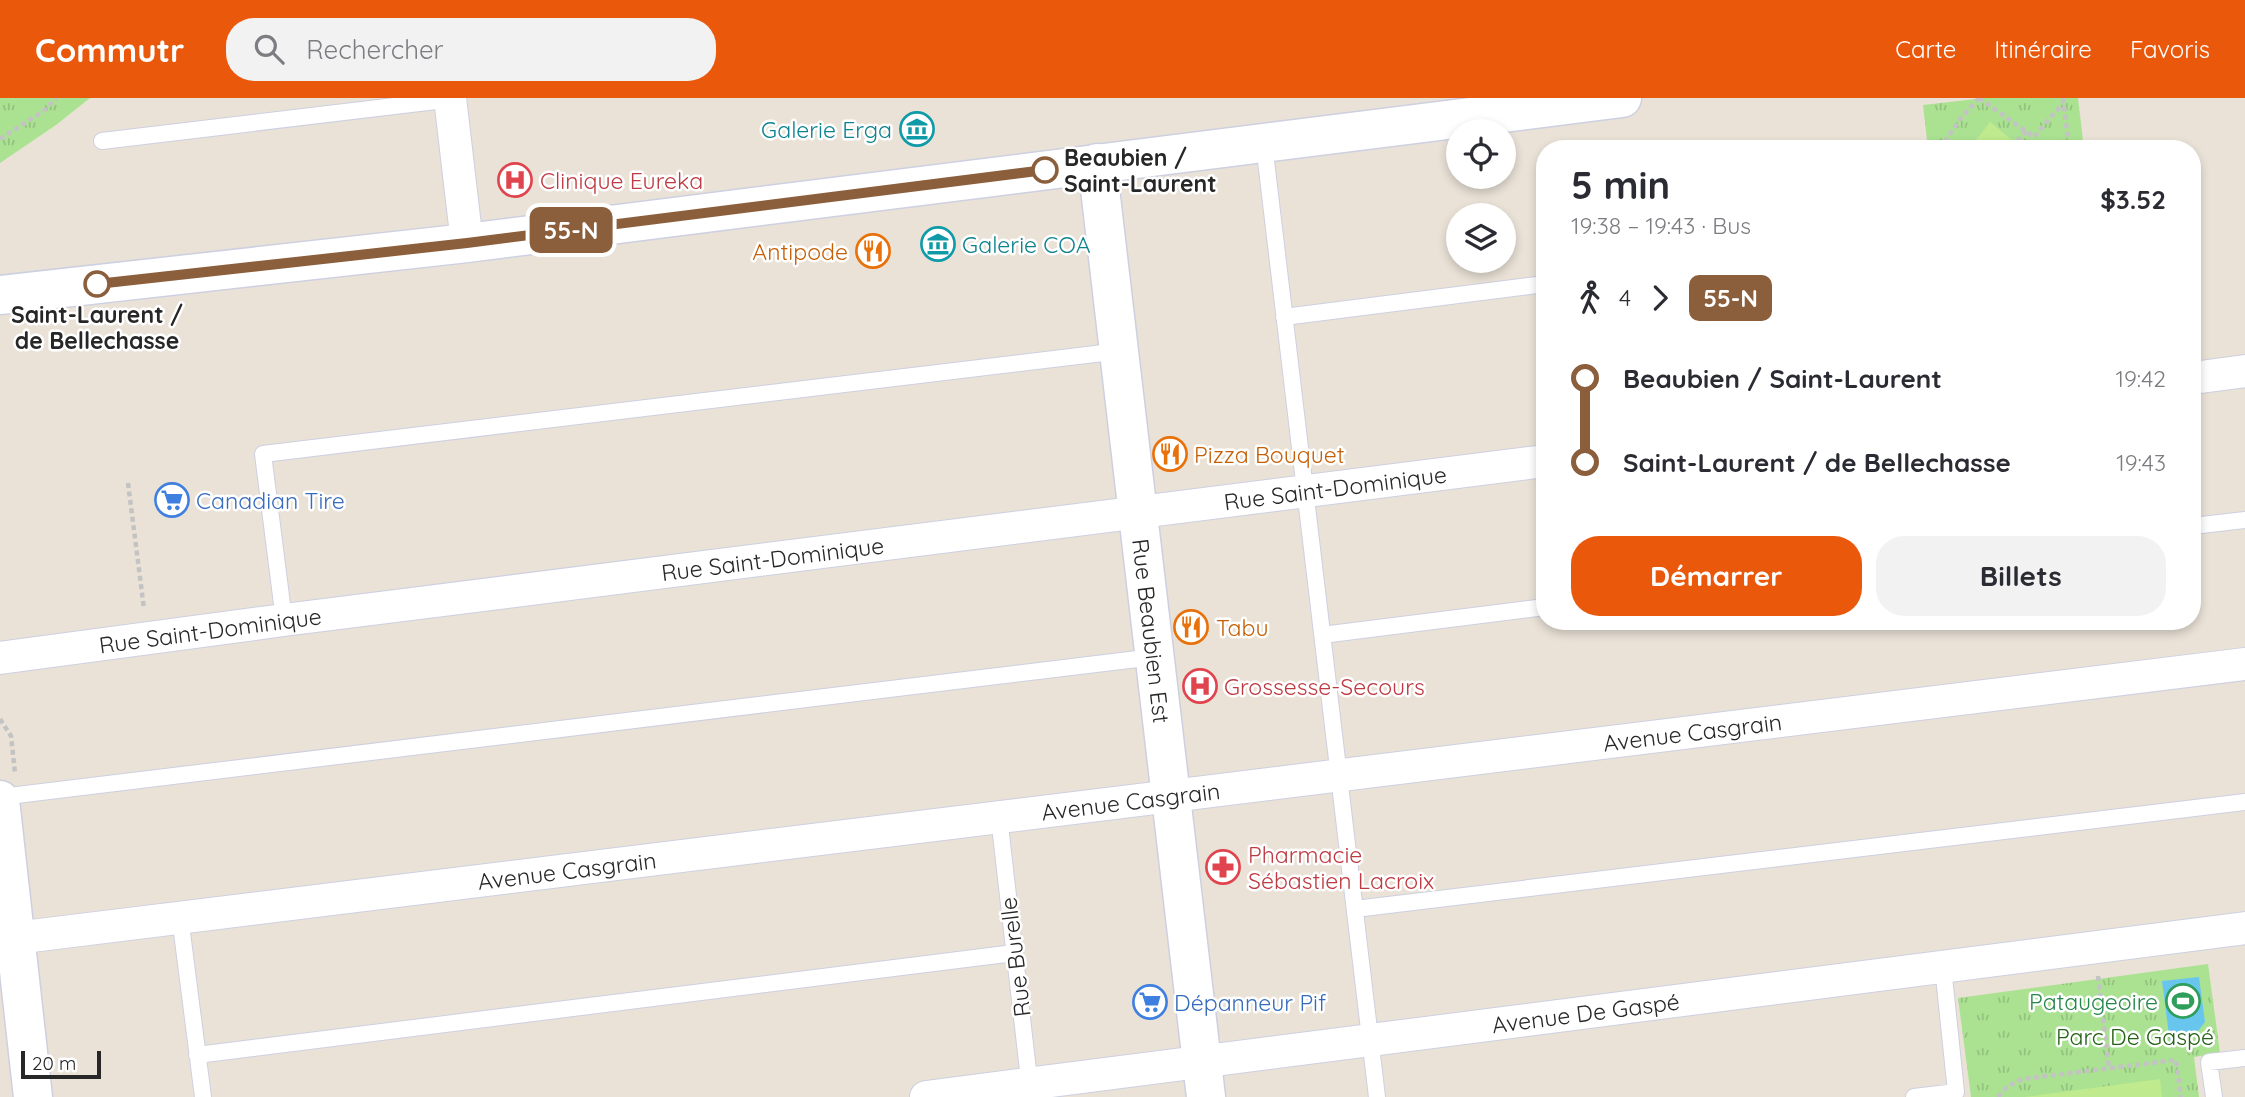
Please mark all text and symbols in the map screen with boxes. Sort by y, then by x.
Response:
search box [226,18,716,81]
text: Commutr [35,29,184,70]
icon: search [250,30,288,68]
text: Rechercher [306,33,444,66]
text: Carte [1895,34,1956,64]
text: Itinéraire [1994,34,2092,64]
text: Favoris [2130,34,2210,64]
museum icon: Galerie Erga [898,110,936,148]
place label: Galerie Erga [761,115,892,144]
map controls [1446,119,1516,273]
button: locate [1446,119,1516,189]
place label: Beaubien / Saint-Laurent [1064,143,1217,198]
marker: Beaubien / Saint-Laurent [1032,157,1058,183]
hospital icon: Clinique Eureka [496,161,534,199]
text: 5 min [1571,161,1670,209]
place label: Clinique Eureka [540,166,703,195]
text: $3.52 [2100,183,2166,216]
button: layers [1446,203,1516,273]
line badge: 55-N [522,207,620,253]
text: 19:38 – 19:43 · Bus [1571,211,1751,240]
text: 55-N [544,215,598,245]
museum icon: Galerie COA [919,225,957,263]
place label: Galerie COA [962,230,1091,259]
restaurant icon: Antipode [854,232,892,270]
place label: Antipode [752,237,848,266]
marker: Saint-Laurent / de Bellechasse [84,271,110,297]
icon: walk [1571,279,1609,317]
icon: forward [1641,279,1679,317]
text: 4 [1619,283,1631,312]
text: 55-N [1703,283,1758,313]
place label: Saint-Laurent / de Bellechasse [11,300,183,355]
text: Beaubien / Saint-Laurent [1623,362,1942,395]
text: 19:42 [2115,364,2166,393]
restaurant icon: Pizza Bouquet [1151,435,1189,473]
place label: Pizza Bouquet [1194,440,1345,469]
text: Saint-Laurent / de Bellechasse [1623,446,2011,479]
text: 19:43 [2116,448,2166,477]
street label: Rue Saint-Dominique [1222,459,1448,516]
supermarket icon: Canadian Tire [153,481,191,519]
place label: Canadian Tire [196,486,345,515]
street label: Rue Saint-Dominique [660,530,886,587]
button: Démarrer [1571,536,1862,616]
button: Billets [1876,536,2166,616]
street label: Rue Beaubien Est [1126,537,1177,725]
street label: Rue Saint-Dominique [97,601,323,659]
restaurant icon: Tabu [1172,608,1210,646]
place label: Tabu [1216,613,1269,642]
hospital icon: Grossesse-Secours [1181,667,1219,705]
place label: Grossesse-Secours [1224,672,1425,701]
street label: Avenue Casgrain [1601,707,1783,757]
street label: Avenue Casgrain [1040,776,1222,826]
place label: Pharmacie Sébastien Lacroix [1248,840,1434,895]
street label: Avenue Casgrain [476,845,658,896]
pharmacy icon: Pharmacie Sébastien Lacroix [1204,848,1242,886]
street label: Rue Burelle [993,896,1037,1018]
sports icon: Pataugeoire [2164,982,2202,1020]
supermarket icon: Dépanneur Pif [1131,983,1169,1021]
street label: Avenue De Gaspé [1490,986,1681,1039]
place label: Pataugeoire [2029,987,2158,1016]
place label: Dépanneur Pif [1174,988,1326,1017]
park label: Parc De Gaspé [2056,1022,2214,1051]
scale bar [21,1048,102,1080]
text: 20 m [32,1051,76,1075]

